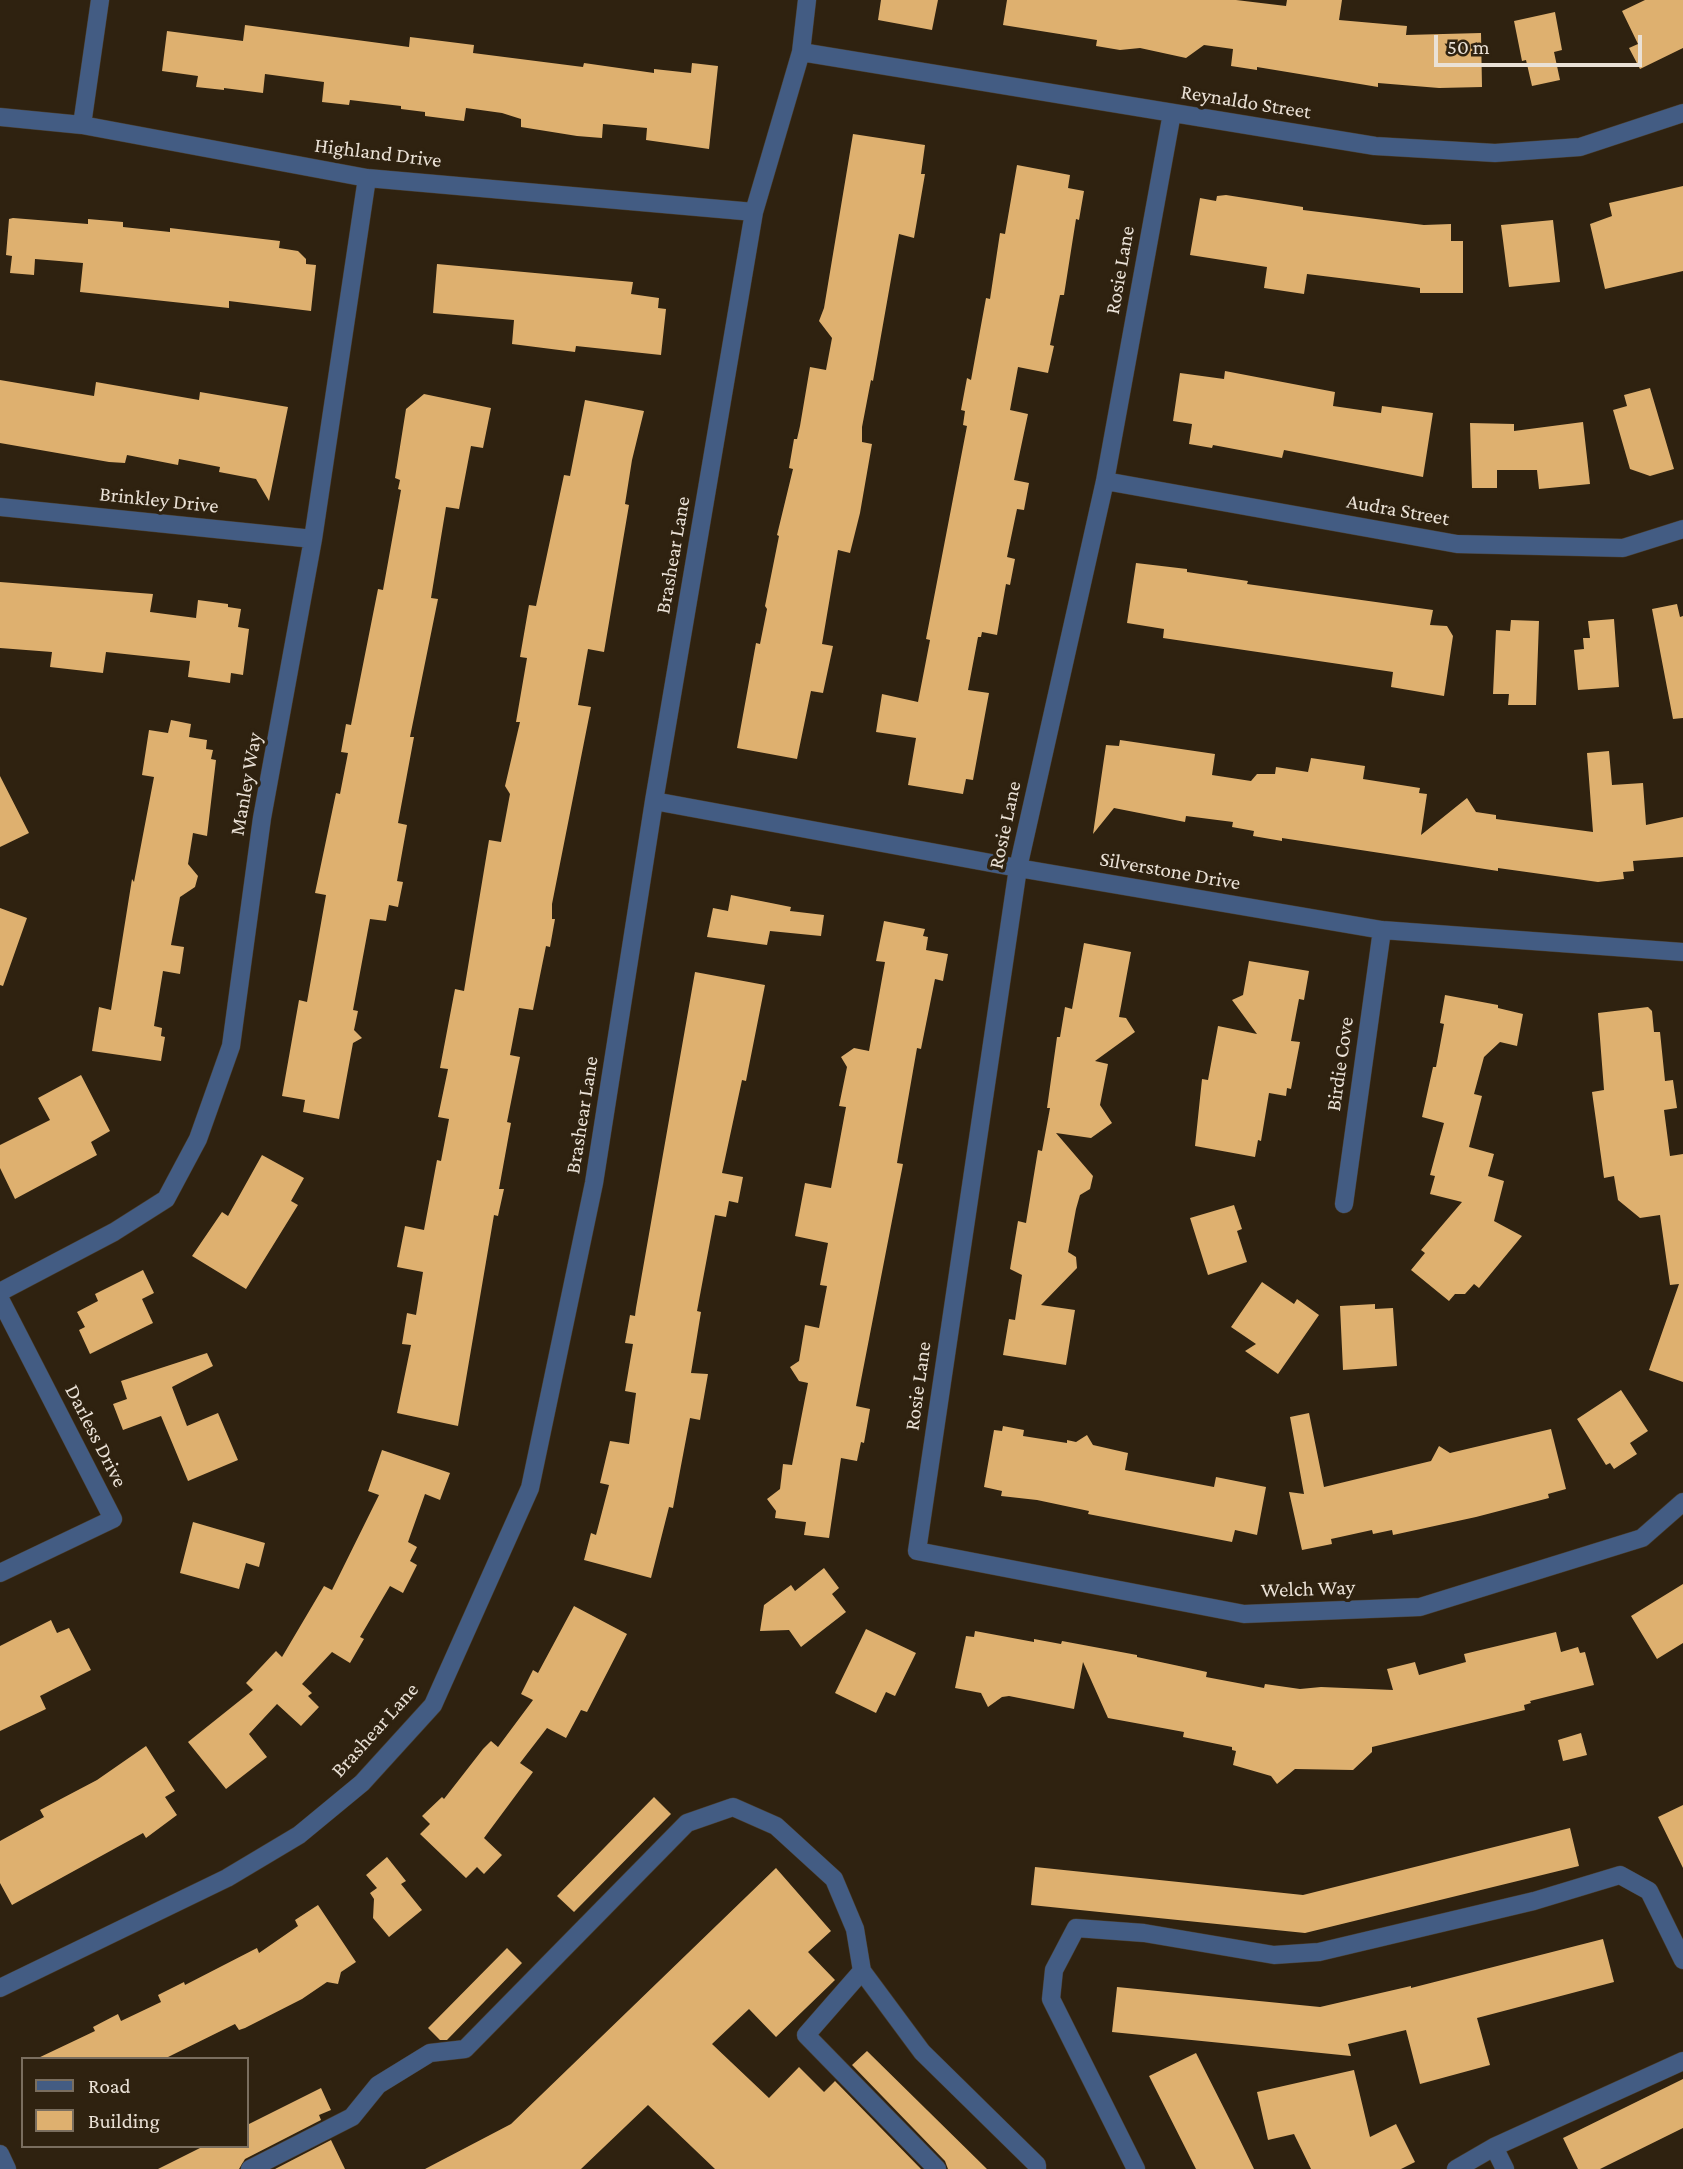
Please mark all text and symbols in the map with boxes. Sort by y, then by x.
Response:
scale bar [1438,21,1646,65]
text: 50 m [1447,35,1490,59]
street label: Reynaldo Street [1179,79,1313,125]
street label: Highland Drive [313,133,443,173]
street label: Rosie Lane [1100,224,1140,316]
street label: Brinkley Drive [98,481,220,519]
street label: Audra Street [1345,489,1451,531]
street label: Brashear Lane [650,494,696,616]
street label: Manley Way [225,730,267,838]
street label: Rosie Lane [983,779,1027,871]
street label: Silverstone Drive [1098,846,1242,896]
street label: Birdie Cove [1321,1015,1359,1113]
street label: Brashear Lane [560,1054,604,1176]
street label: Rosie Lane [899,1340,937,1432]
street label: Darless Drive [59,1380,133,1492]
street label: Welch Way [1260,1575,1356,1603]
street label: Brashear Lane [326,1677,424,1783]
legend [21,2057,248,2148]
text: Road [88,2074,131,2098]
text: Building [88,2109,160,2133]

